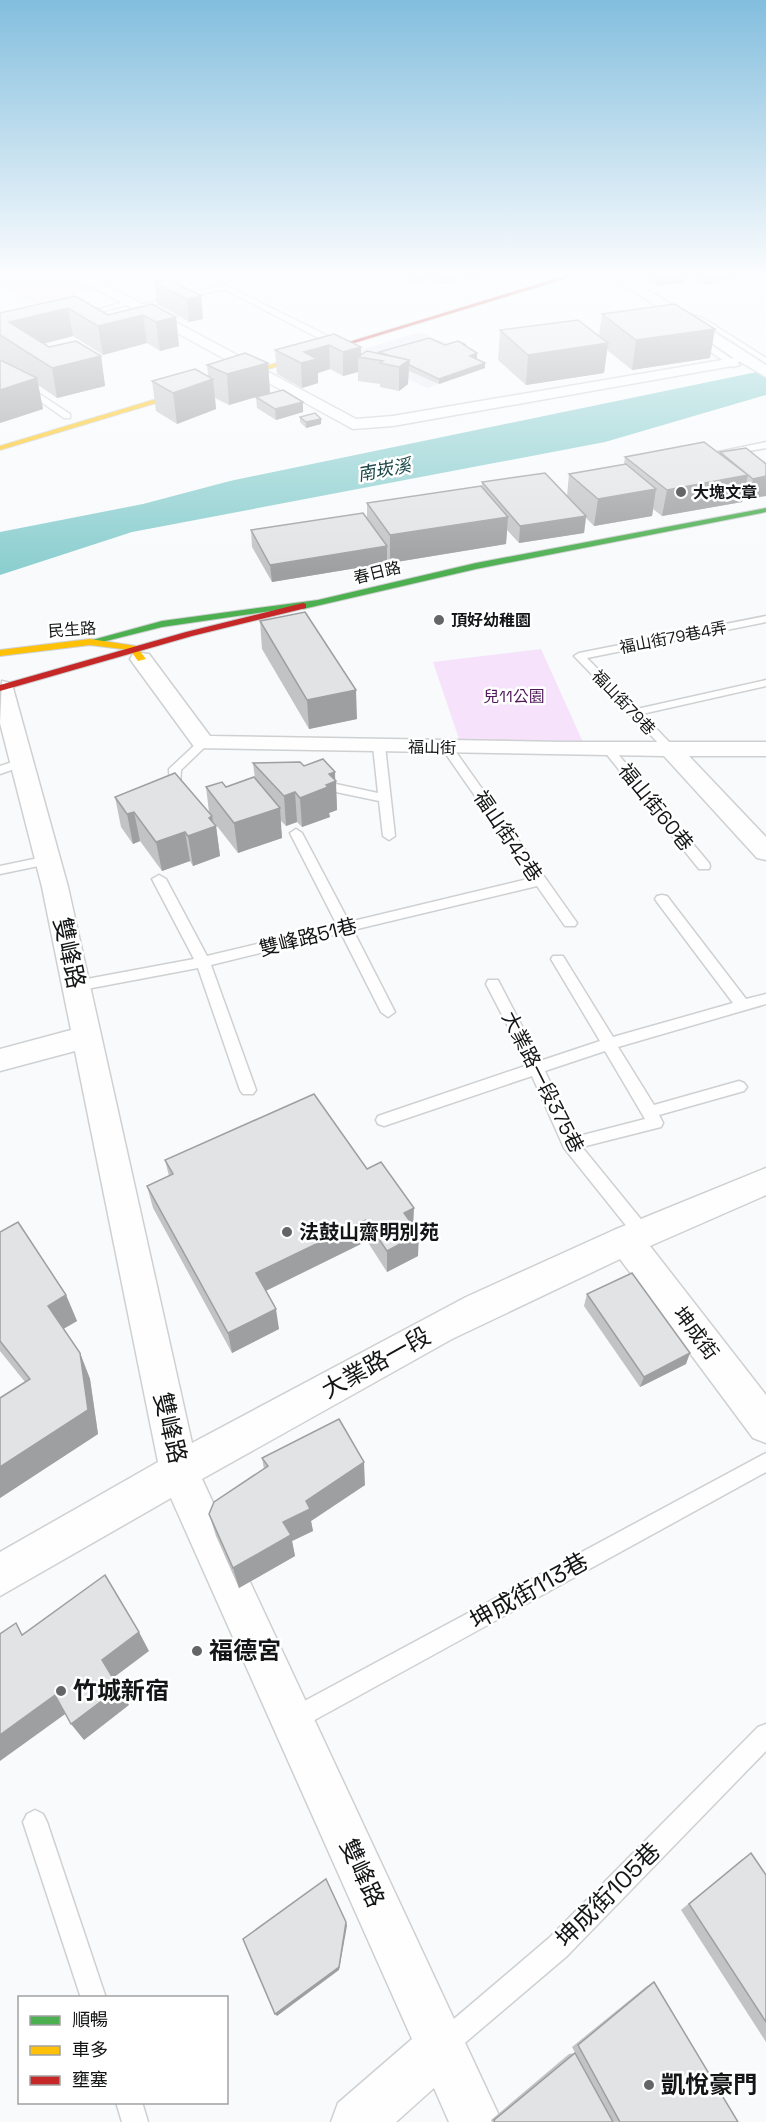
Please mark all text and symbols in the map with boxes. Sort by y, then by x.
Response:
water label: 南崁溪 [355,452,416,486]
place label: 大塊文章 [693,482,757,503]
marker: 大塊文章 [674,485,688,499]
street label: 春日路 [351,556,403,588]
place label: 頂好幼稚園 [451,610,531,631]
marker: 頂好幼稚園 [432,613,446,627]
street label: 民生路 [47,617,97,642]
street label: 福山街79巷4弄 [618,617,728,658]
street label: 福山街79巷 [587,665,660,739]
park label: 兒11公園 [483,686,545,707]
street label: 福山街 [408,737,456,758]
street label: 福山街60巷 [613,758,699,856]
street label: 福山街42巷 [468,785,548,887]
street label: 雙峰路51巷 [256,912,360,962]
street label: 雙峰路 [47,914,92,991]
street label: 大業路一段375巷 [496,1007,590,1157]
place label: 法鼓山齋明別苑 [299,1219,439,1245]
marker: 法鼓山齋明別苑 [280,1225,294,1239]
street label: 坤成街 [668,1301,724,1365]
street label: 大業路一段 [316,1320,436,1405]
street label: 雙峰路 [147,1389,194,1466]
street label: 坤成街113巷 [464,1545,593,1636]
place label: 福德宮 [209,1635,281,1666]
marker: 福德宮 [190,1644,204,1658]
place label: 竹城新宿 [73,1675,169,1706]
marker: 竹城新宿 [54,1684,68,1698]
street label: 雙峰路 [333,1834,392,1912]
street label: 坤成街105巷 [549,1836,667,1954]
legend [18,1996,228,2104]
text: 順暢 [72,2008,108,2031]
text: 車多 [72,2038,108,2061]
text: 壅塞 [72,2068,108,2091]
place label: 凱悅豪門 [661,2069,757,2100]
marker: 凱悅豪門 [642,2078,656,2092]

